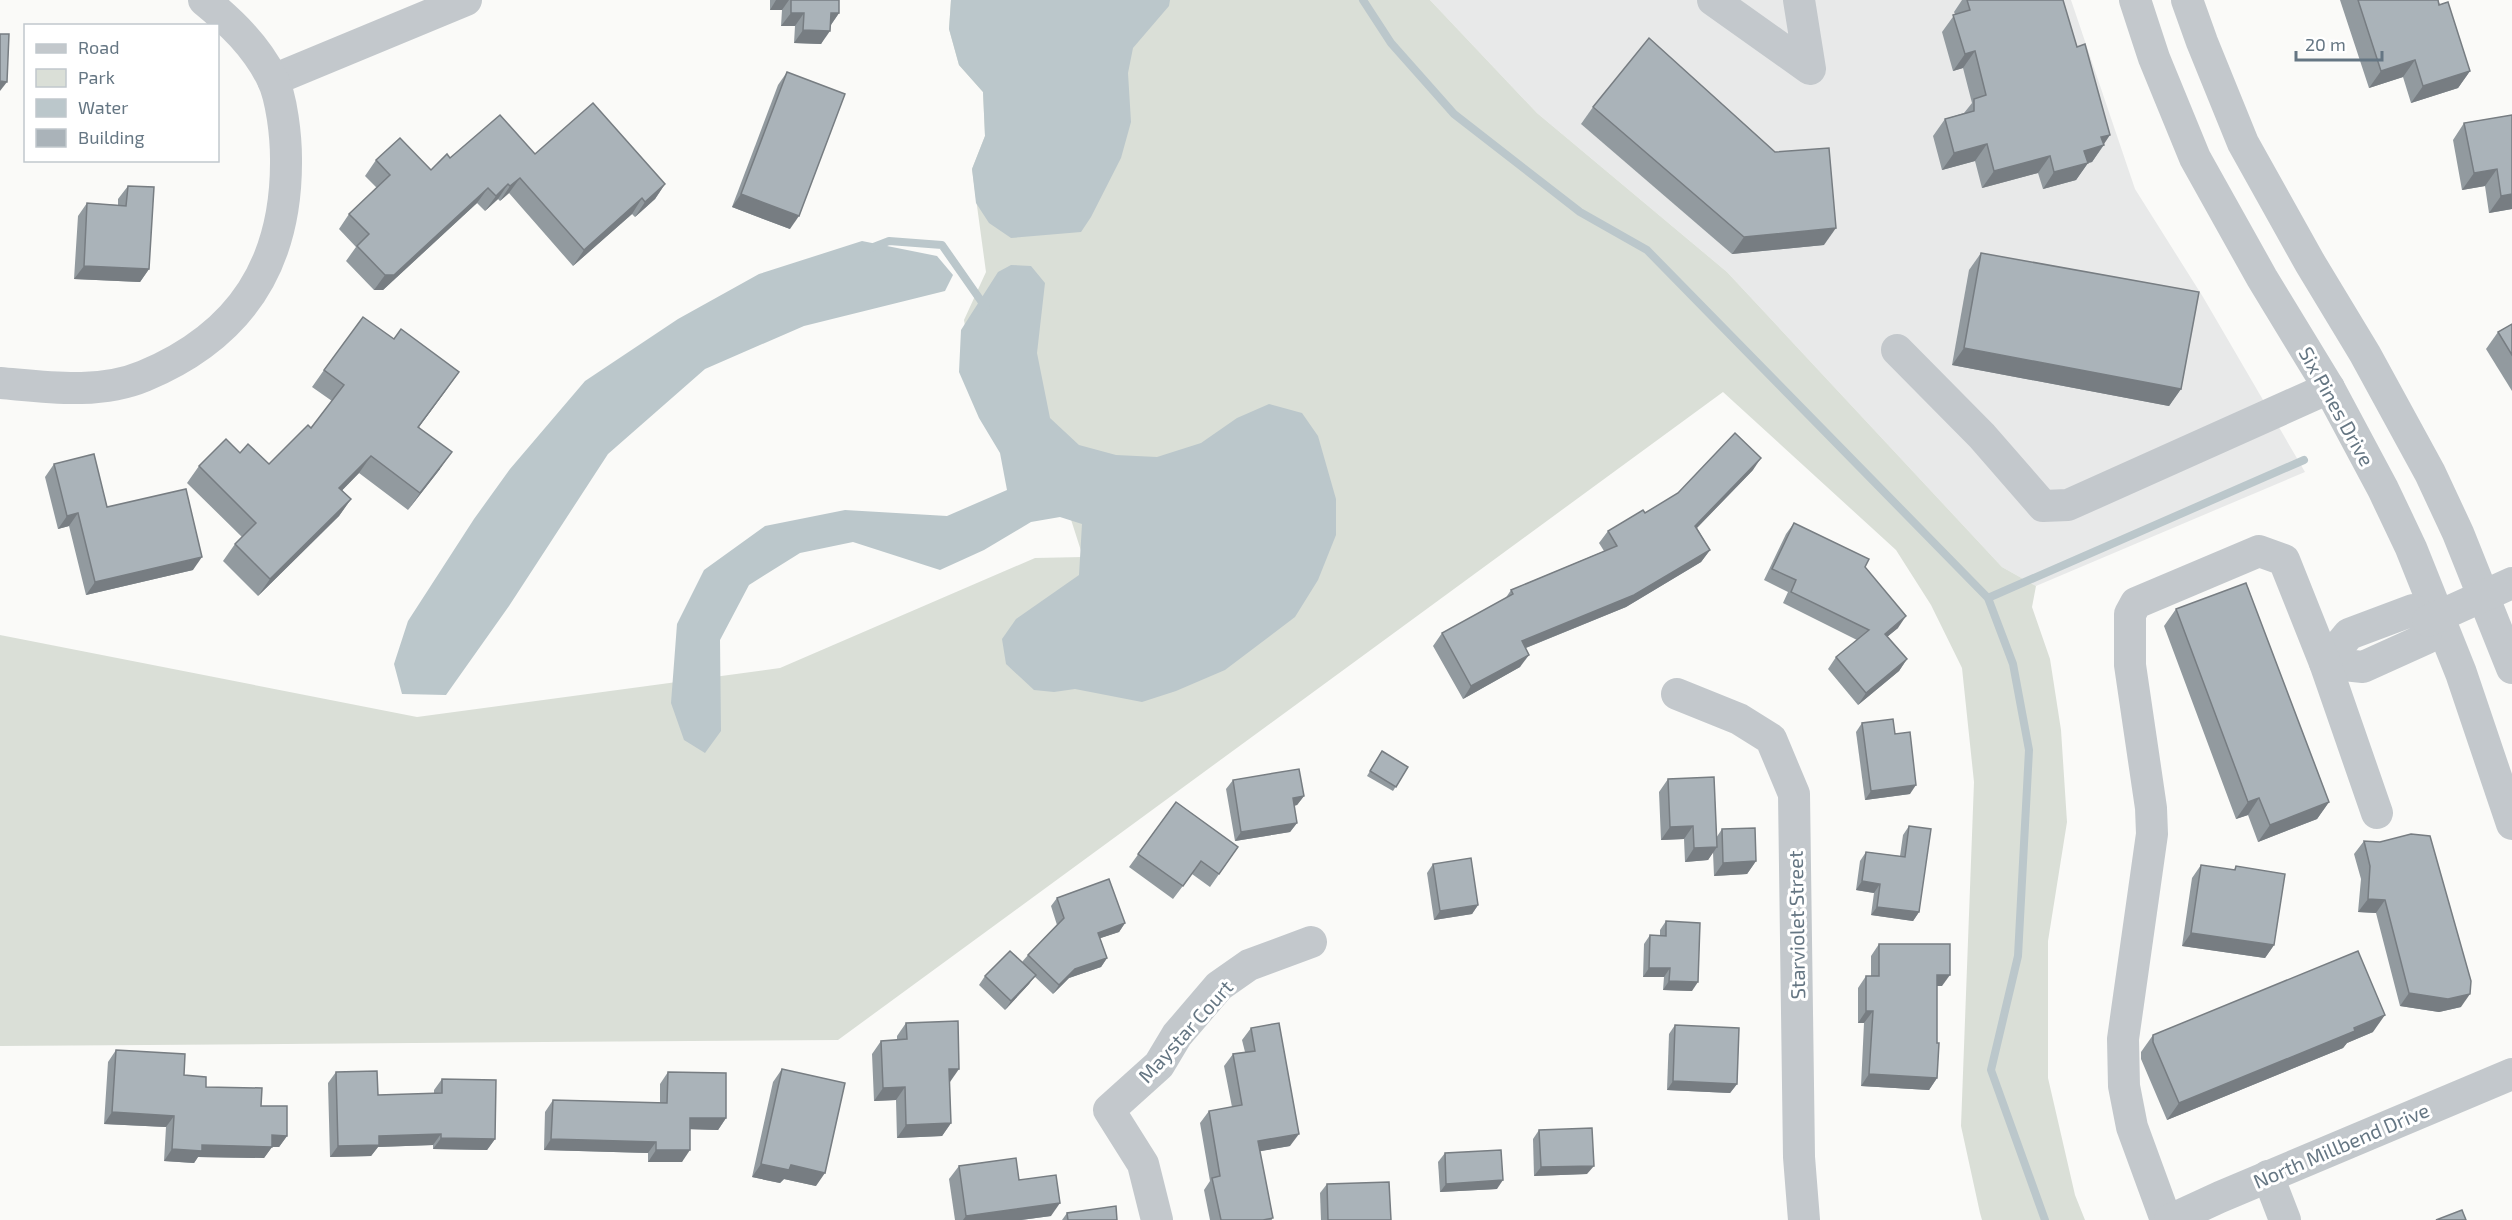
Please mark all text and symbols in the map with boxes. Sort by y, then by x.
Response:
legend [24,24,219,162]
scale bar [2296,24,2382,62]
text: 20 m [2305,33,2346,55]
text: Road [78,36,119,58]
text: Park [78,66,115,88]
text: Water [78,96,128,118]
text: Building [78,126,145,148]
street label: Six Pines Drive [2294,342,2380,470]
street label: Starviolet Street [1783,850,1809,1000]
street label: Maystar Court [1133,974,1238,1087]
street label: North Millbend Drive [2249,1097,2433,1193]

